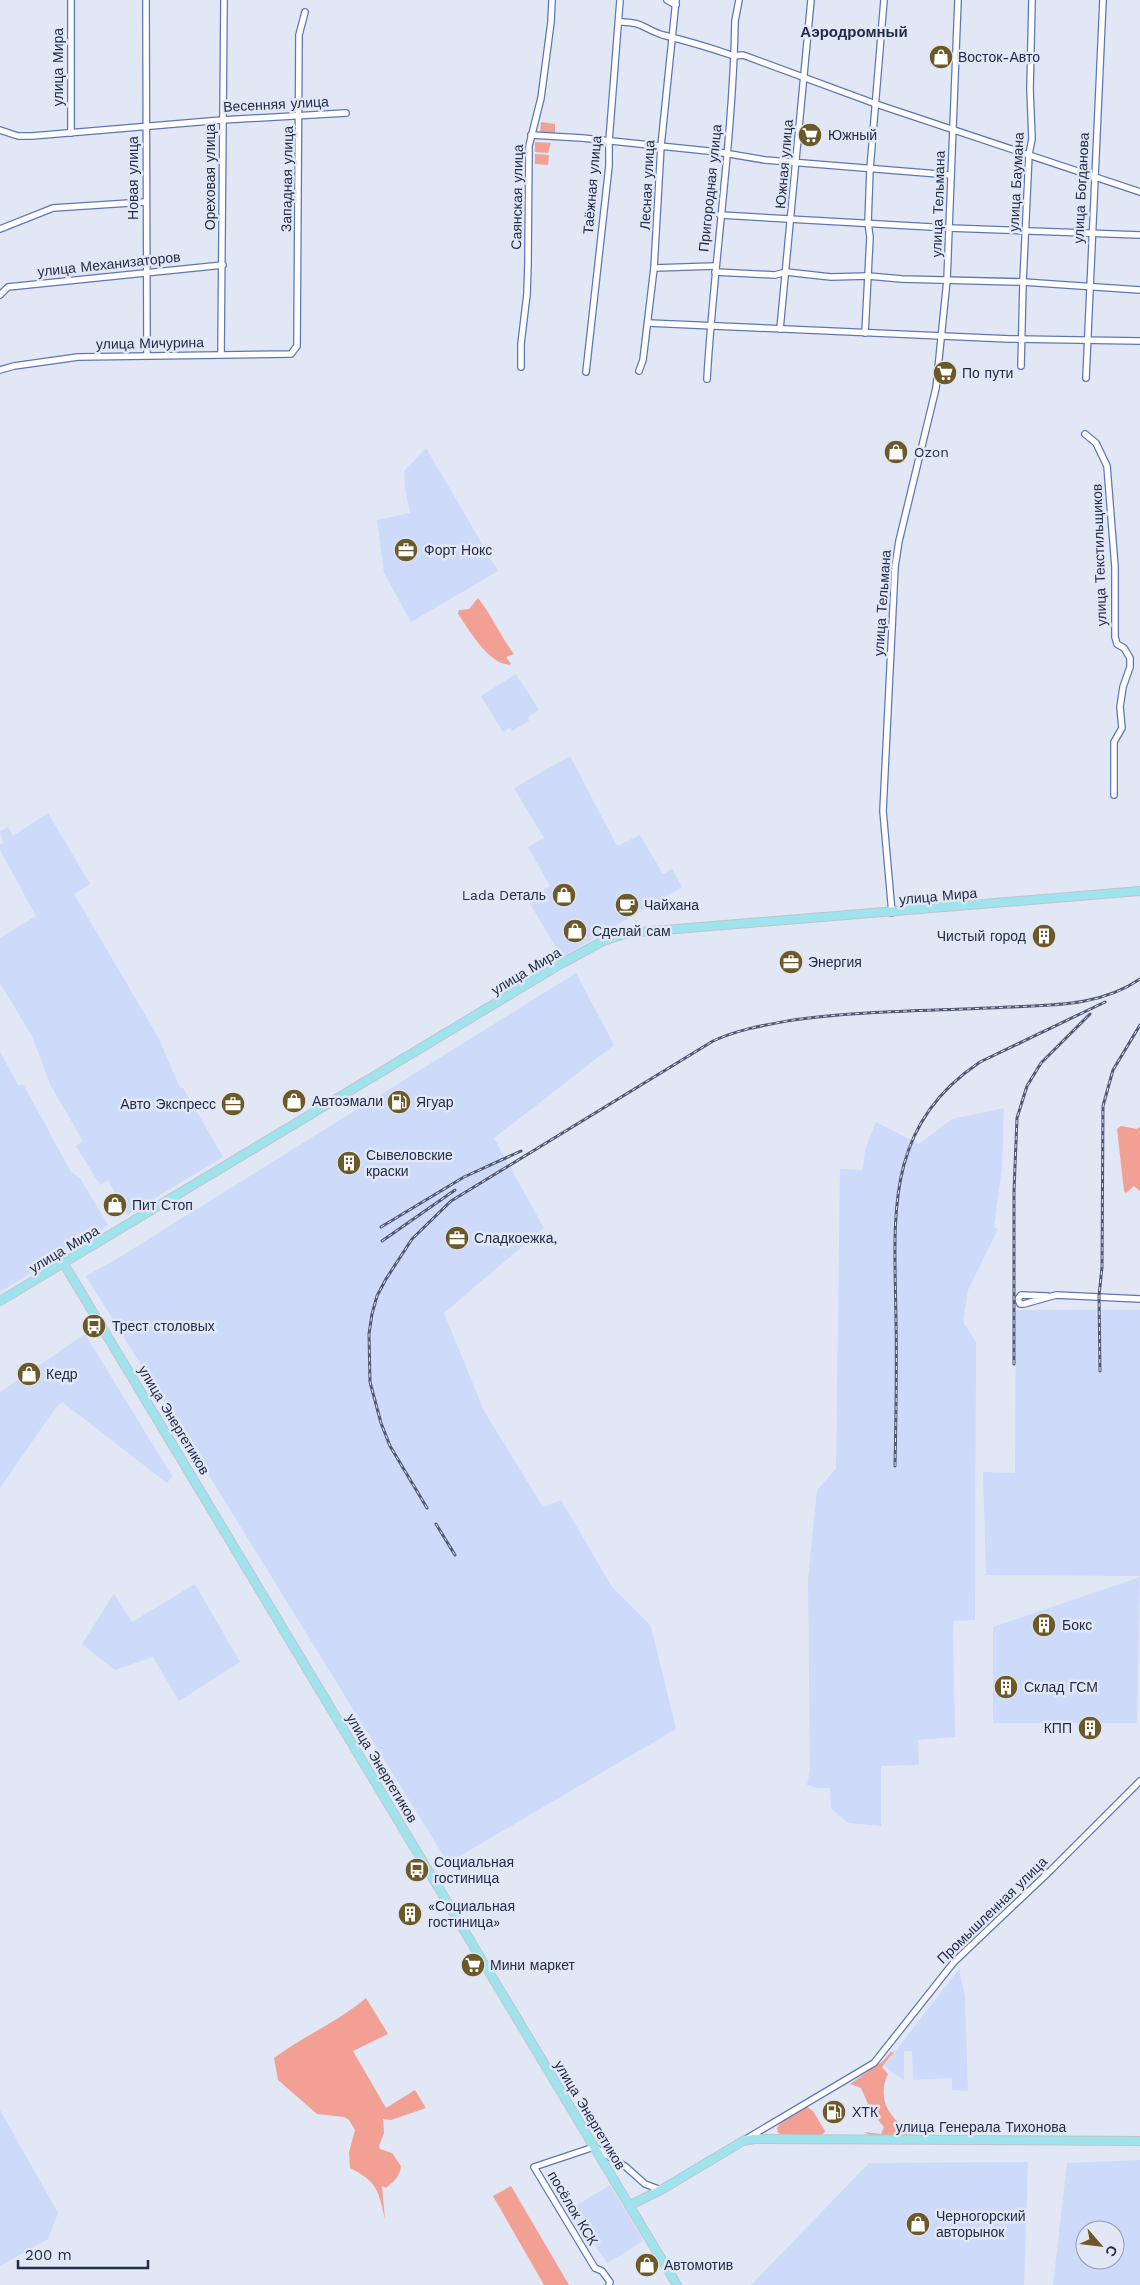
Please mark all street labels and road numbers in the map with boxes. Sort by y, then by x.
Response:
street label: улица Мира [50,28,66,106]
street label: Весенняя улица [223,93,329,115]
street label: Южная улица [772,118,796,209]
street label: Ореховая улица [202,123,218,230]
street label: Пригородная улица [695,123,725,253]
street label: Западная улица [278,126,296,232]
street label: улица Баумана [1005,132,1027,232]
street label: улица Богданова [1070,132,1092,244]
street label: Таёжная улица [580,135,604,235]
street label: Новая улица [125,136,141,220]
street label: Лесная улица [637,139,657,231]
street label: Саянская улица [508,144,526,250]
street label: улица Тельмана [928,150,948,258]
street label: улица Механизаторов [37,249,181,279]
street label: улица Мичурина [96,334,204,352]
street label: улица Текстильщиков [1089,483,1109,627]
street label: улица Тельмана [870,549,894,657]
street label: улица Мира [898,885,978,907]
street label: улица Мира [488,944,564,998]
street label: улица Мира [26,1222,102,1276]
street label: улица Энергетиков [135,1363,213,1477]
street label: улица Энергетиков [343,1711,421,1825]
street label: Промышленная улица [934,1853,1050,1967]
street label: улица Энергетиков [551,2058,629,2172]
street label: улица Генерала Тихонова [896,2119,1066,2135]
street label: посёлок КСК [545,2168,602,2249]

